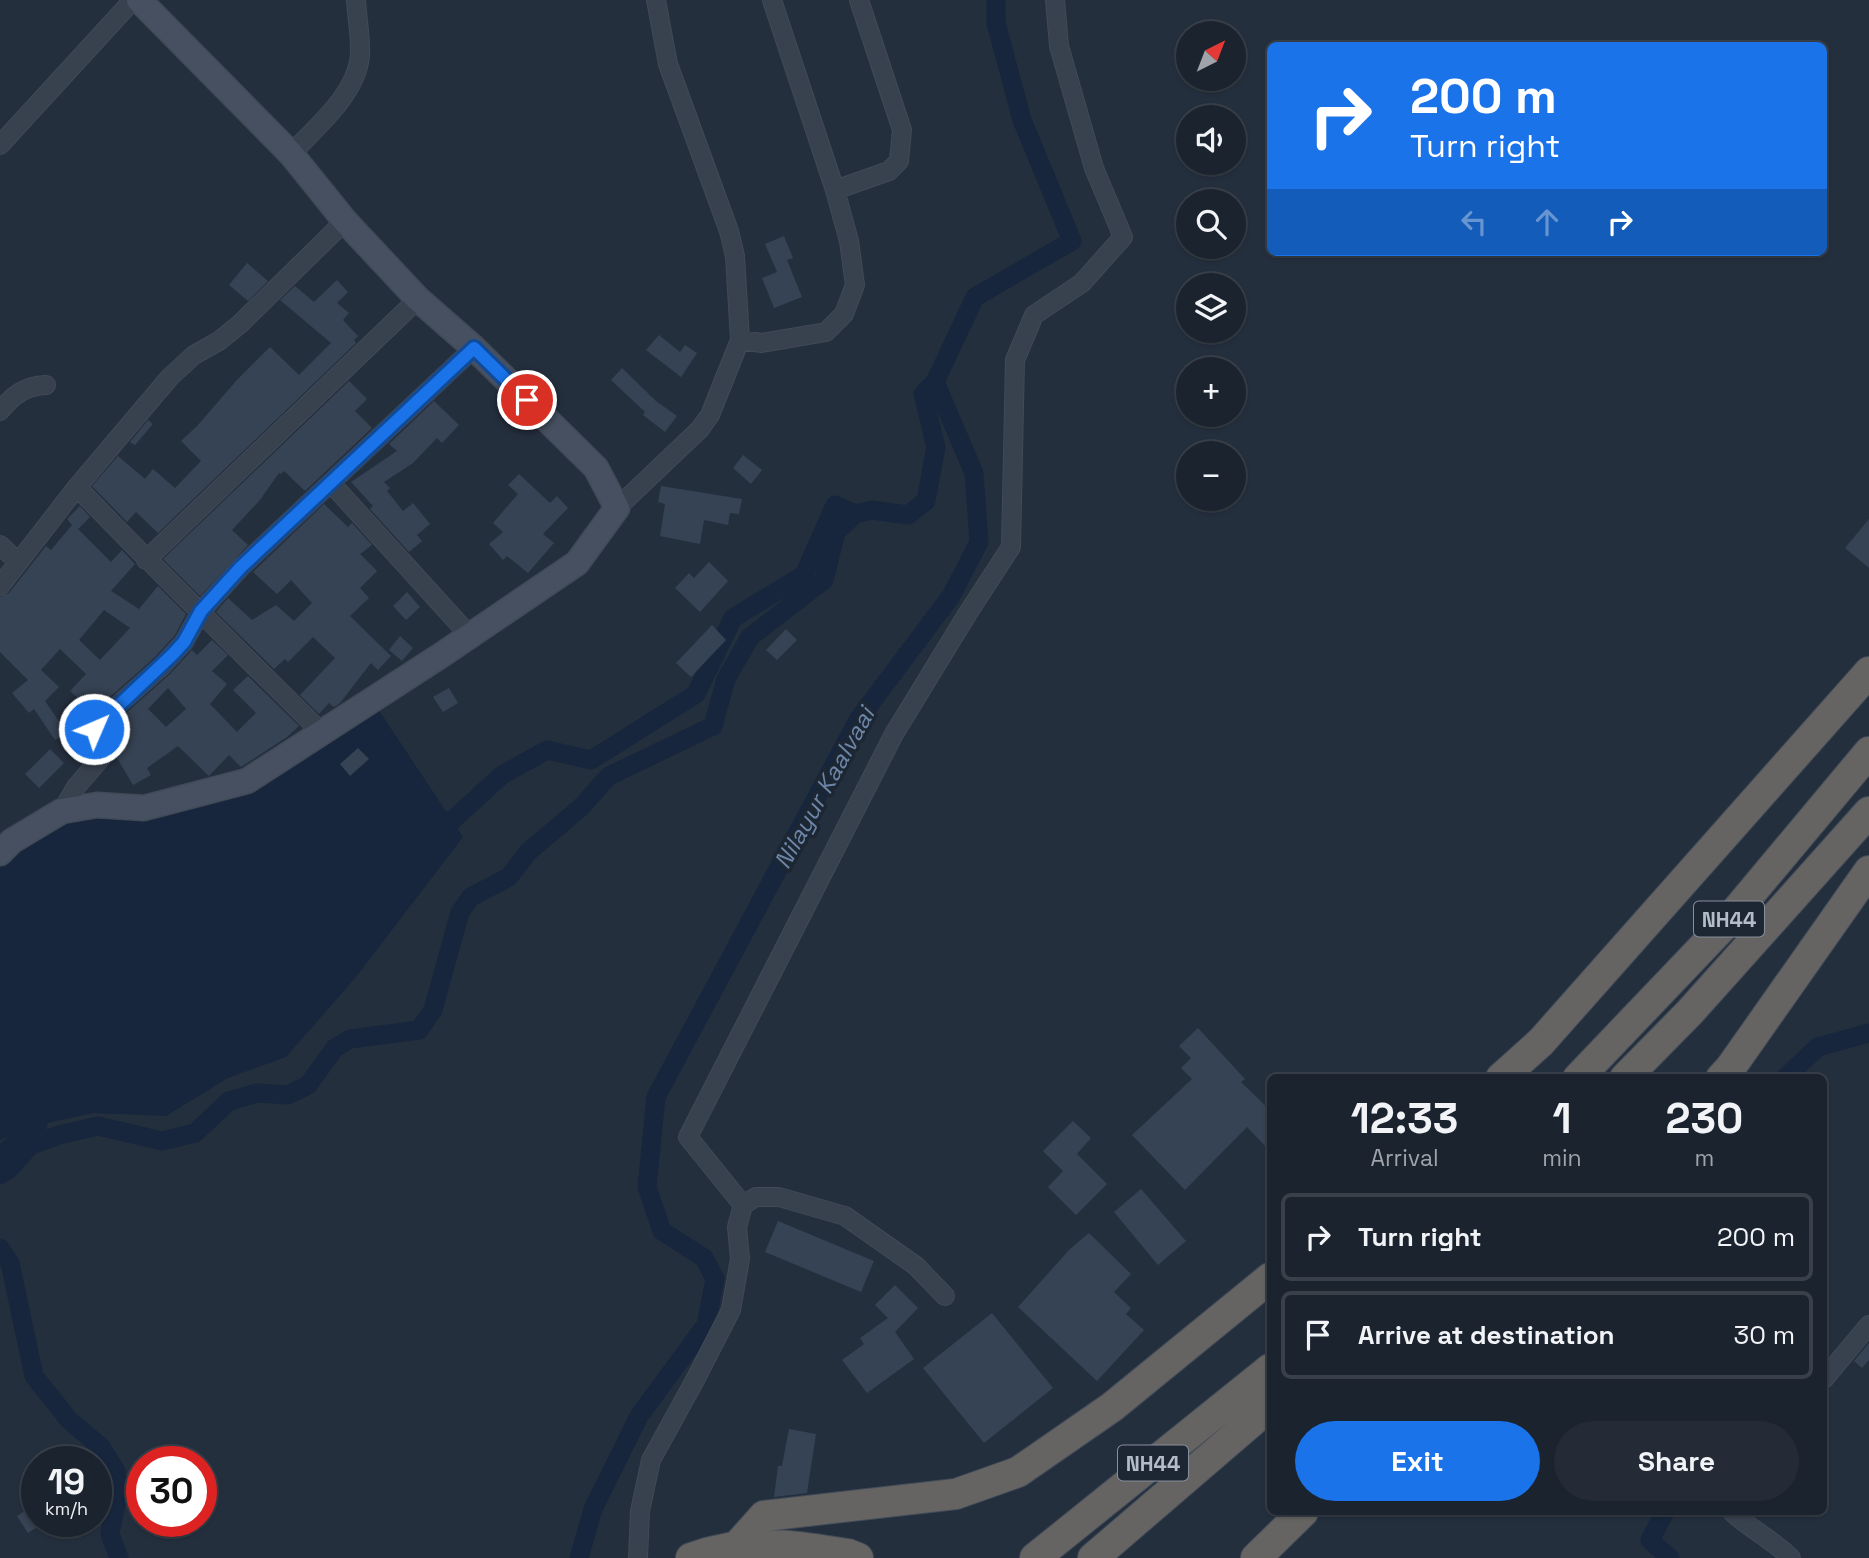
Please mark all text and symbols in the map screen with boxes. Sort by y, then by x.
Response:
north arrow [1176,21,1246,91]
map controls [1176,21,1246,511]
text: 200 m [1410,65,1557,127]
icon: right [1295,70,1386,161]
button: sound [1176,105,1246,175]
text: Turn right [1410,126,1560,166]
button: search [1176,189,1246,259]
icon: left [1455,203,1493,241]
icon: ahead [1528,203,1566,241]
icon: right [1601,203,1639,241]
button: layers [1176,273,1246,343]
button: + [1176,357,1246,427]
pin [497,370,557,430]
icon: arrive [508,381,546,419]
button: − [1176,441,1246,511]
position arrow [57,692,131,766]
water label: Nilayur Kaalvaai [767,699,883,874]
road number: NH44 [1694,902,1764,936]
text: 12:33 [1351,1092,1458,1145]
text: 1 [1552,1092,1571,1145]
text: 230 [1665,1092,1743,1145]
text: Arrival [1370,1143,1439,1173]
text: min [1542,1143,1582,1173]
text: m [1694,1143,1714,1173]
icon: right [1299,1218,1337,1256]
text: Turn right [1358,1220,1482,1254]
text: 200 m [1717,1220,1795,1254]
icon: arrive [1299,1316,1337,1354]
text: Arrive at destination [1358,1318,1615,1352]
text: 30 m [1734,1318,1795,1352]
button: Exit [1295,1421,1540,1501]
button: Share [1554,1421,1799,1501]
speed limit sign: 30 [126,1446,217,1537]
road number: NH44 [1118,1446,1188,1480]
text: 19 [48,1460,85,1504]
text: km/h [45,1497,88,1520]

